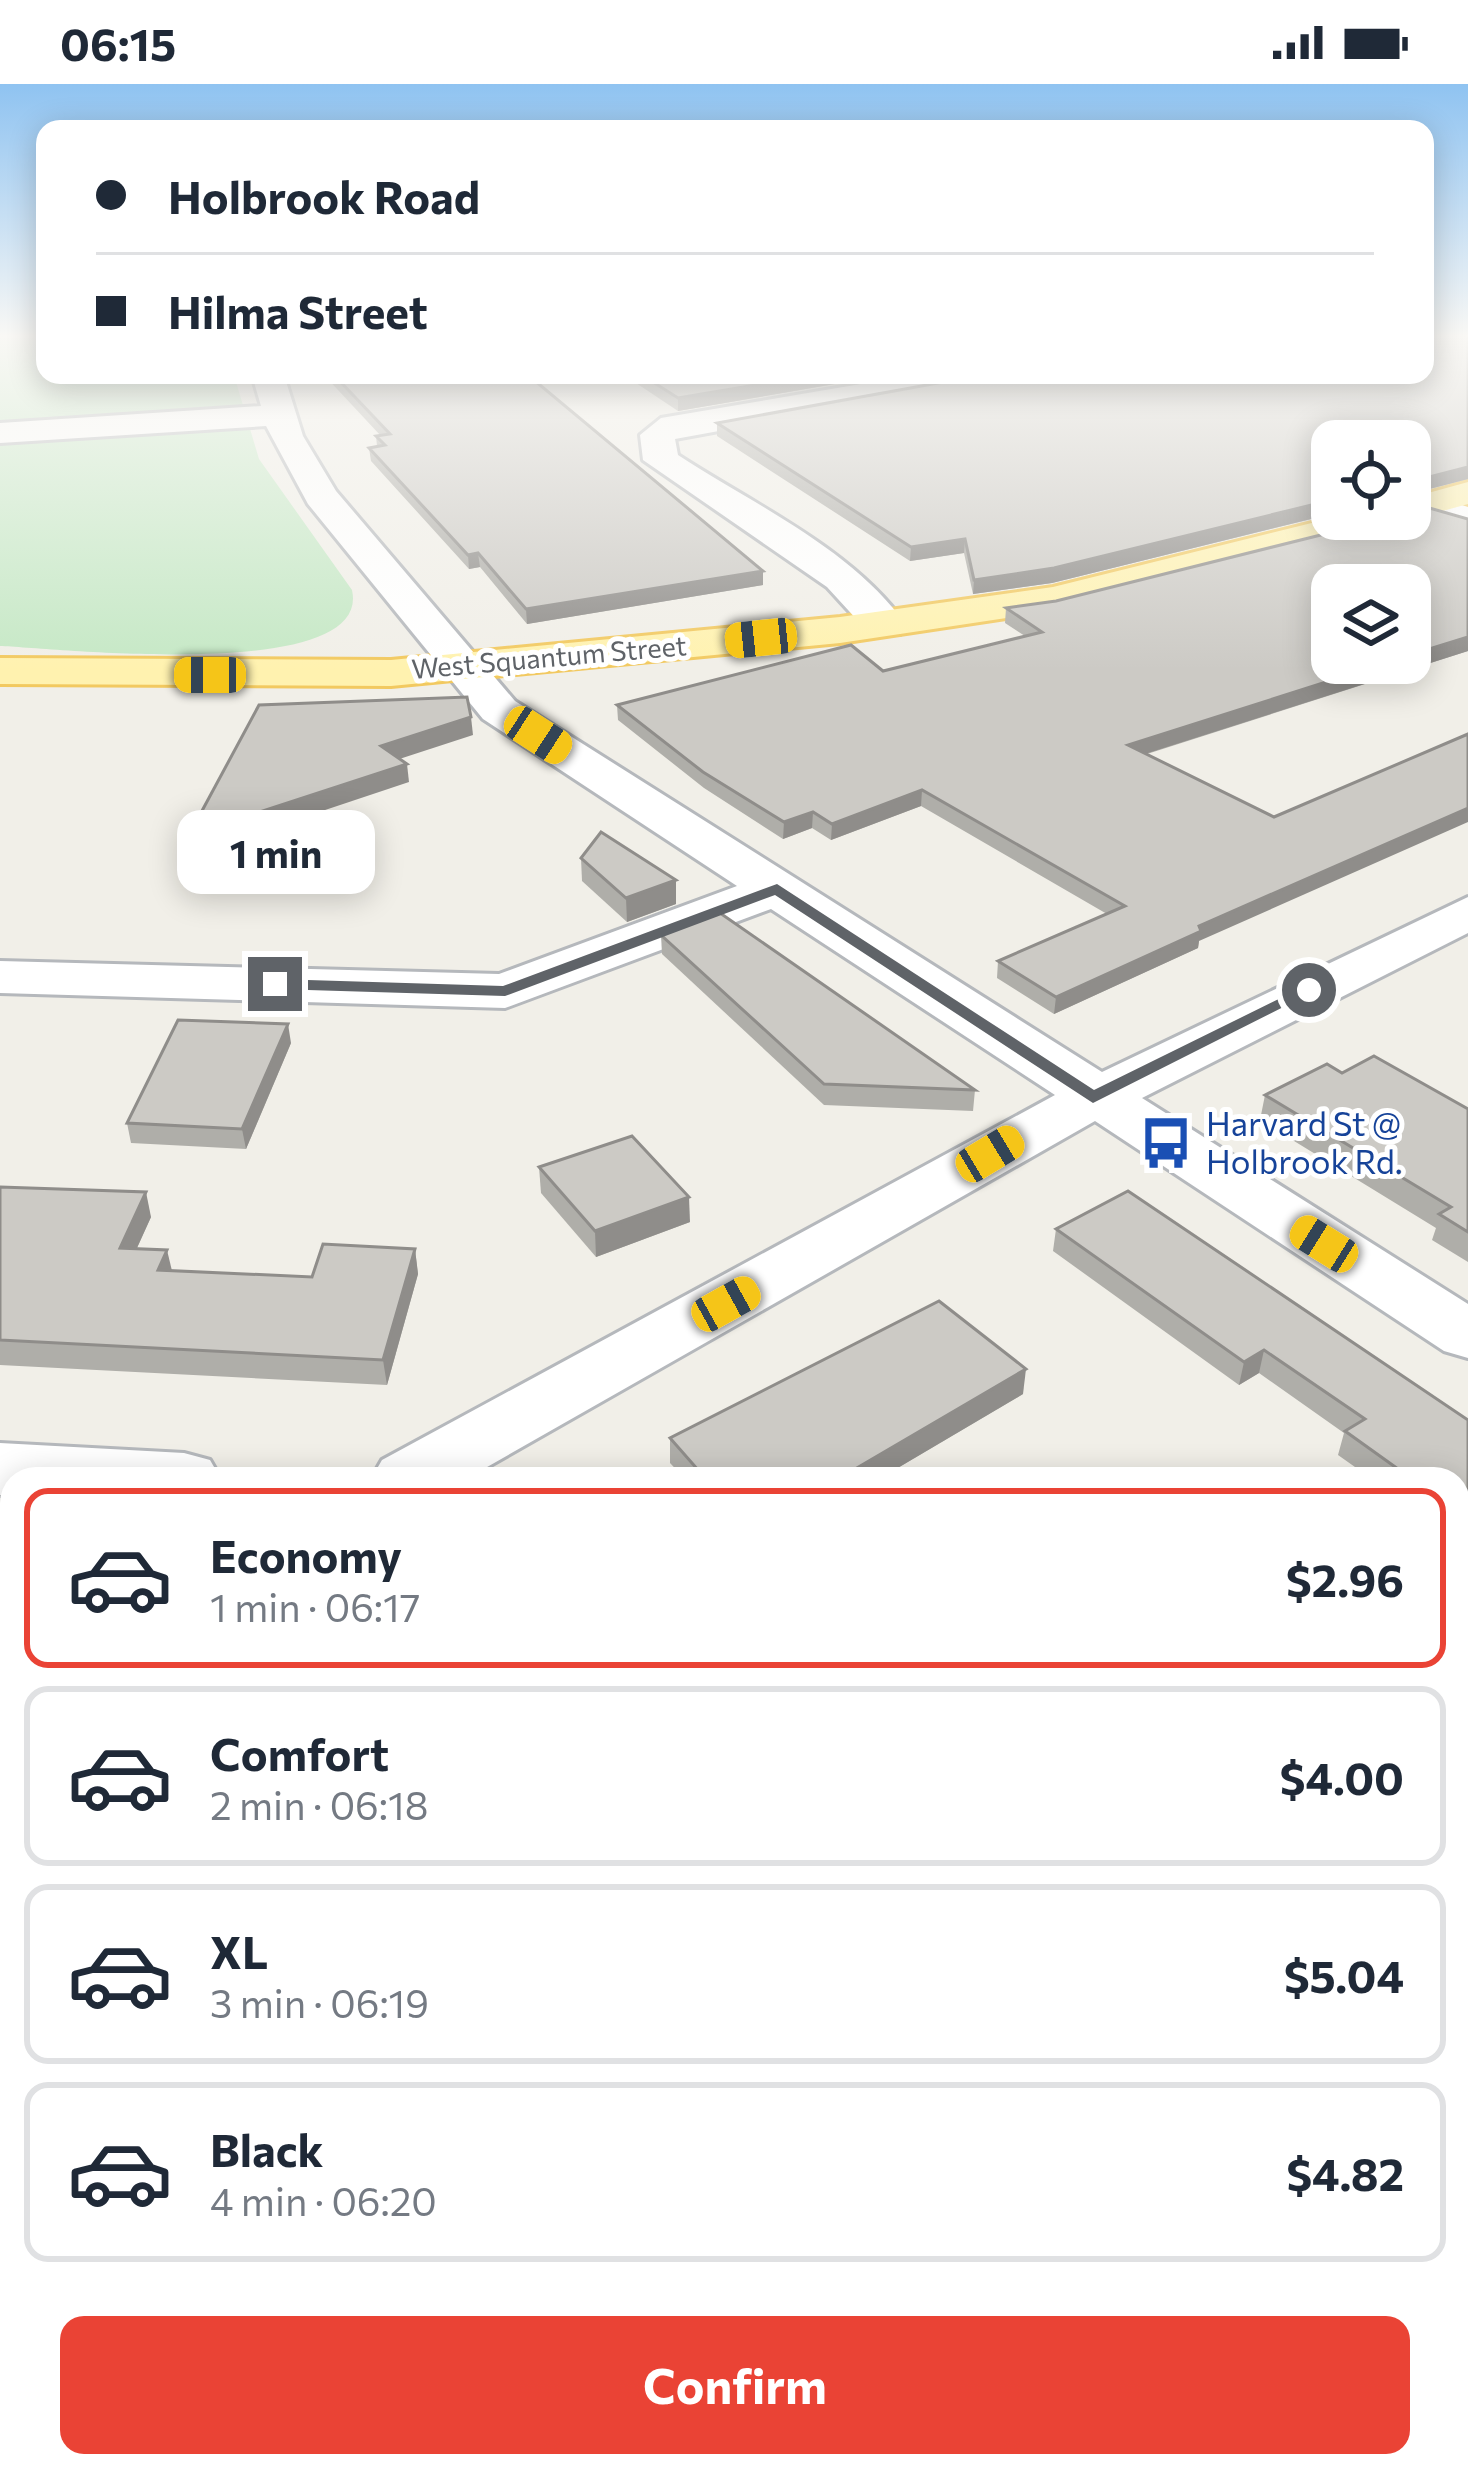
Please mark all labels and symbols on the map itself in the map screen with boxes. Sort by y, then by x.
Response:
car [723,616,799,660]
street label: West Squantum Street [410,628,688,685]
car [174,657,246,693]
car [498,700,578,770]
callout: 1 min [176,810,374,894]
route end [248,957,302,1011]
route start [1282,963,1336,1017]
place label: Harvard St @ Holbrook Rd. [1206,1102,1402,1181]
bus stop icon: Harvard St @ Holbrook Rd. [1137,1114,1195,1172]
car [950,1120,1030,1188]
car [1284,1210,1364,1278]
car [686,1271,766,1337]

